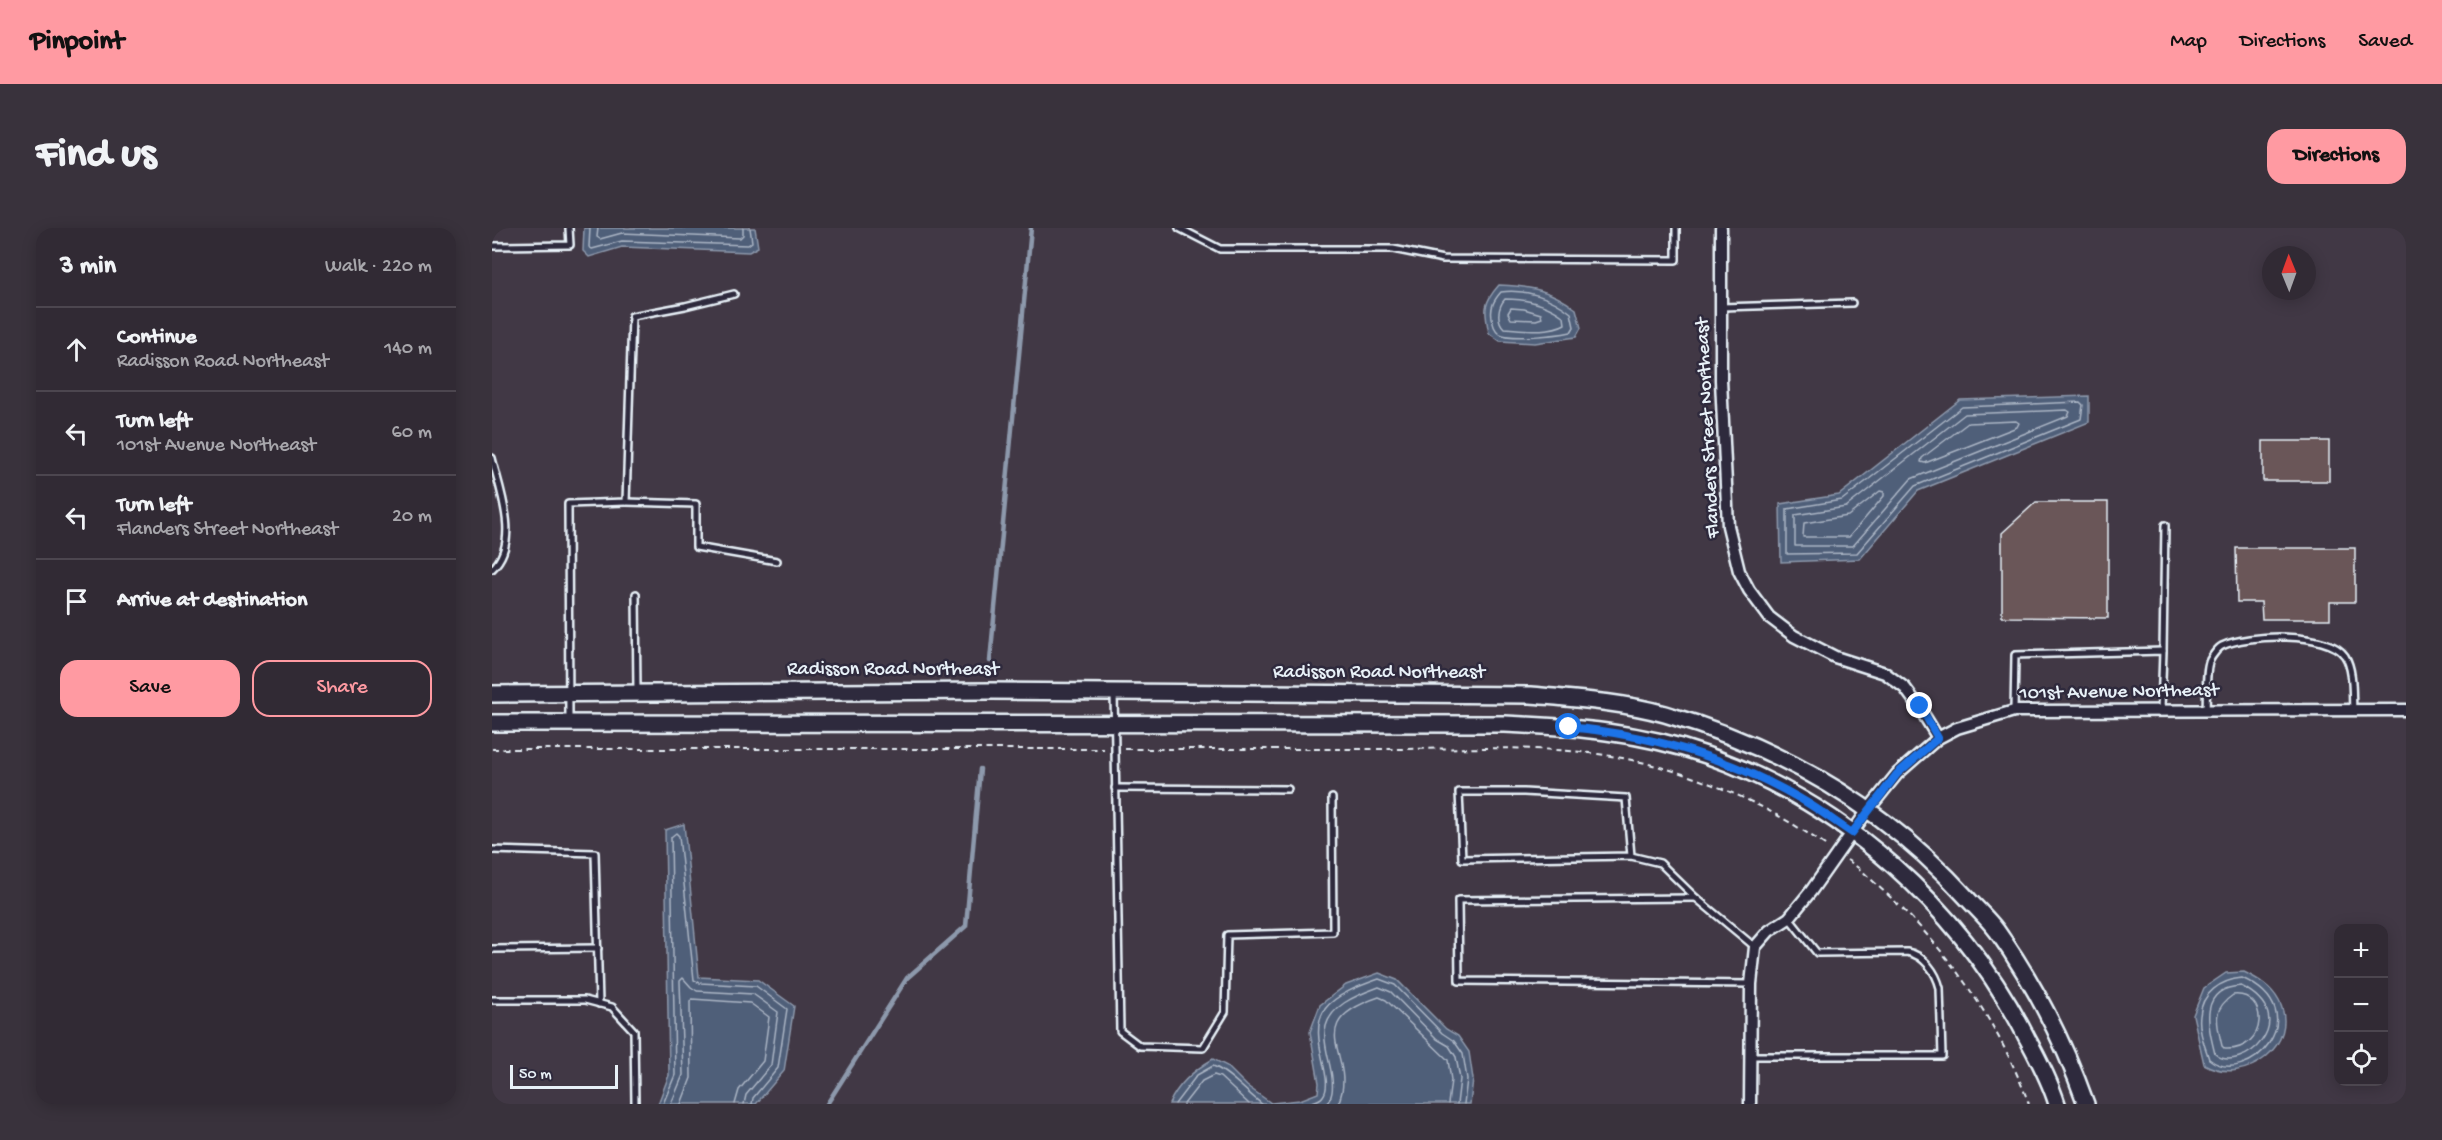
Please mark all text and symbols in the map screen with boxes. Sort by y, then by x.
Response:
text: Pinpoint [30,26,124,59]
text: Map [2170,30,2207,55]
text: Directions [2240,30,2325,55]
text: Saved [2358,30,2412,55]
button: Directions [2267,129,2406,184]
text: Find us [36,132,156,181]
north arrow [2262,246,2316,300]
text: 3 min [60,252,116,283]
text: Walk · 220 m [325,256,432,279]
street label: Flanders Street Northeast [1692,315,1726,540]
text: Continue [117,325,197,351]
icon: ahead [60,333,93,366]
text: 140 m [384,338,432,361]
text: Radisson Road Northeast [117,351,329,374]
text: Turn left [117,409,191,435]
icon: left [60,417,93,450]
text: 60 m [392,422,432,445]
text: 101st Avenue Northeast [117,435,316,458]
text: Turn left [117,493,191,519]
icon: left [60,501,93,534]
text: 20 m [392,506,432,529]
text: Flanders Street Northeast [117,519,338,542]
icon: arrive [60,585,93,618]
text: Arrive at destination [117,588,307,614]
street label: Radisson Road Northeast [787,659,1001,682]
button: Save [60,660,240,717]
button: Share [252,660,432,717]
street label: Radisson Road Northeast [1273,662,1487,685]
street label: 101st Avenue Northeast [2018,680,2221,706]
route end [1906,692,1932,718]
route start [1555,713,1581,739]
map controls [2334,924,2388,1086]
button: + [2334,924,2388,978]
button: − [2334,978,2388,1032]
button: locate [2334,1032,2388,1086]
scale bar [510,1062,618,1090]
text: 50 m [519,1066,552,1085]

